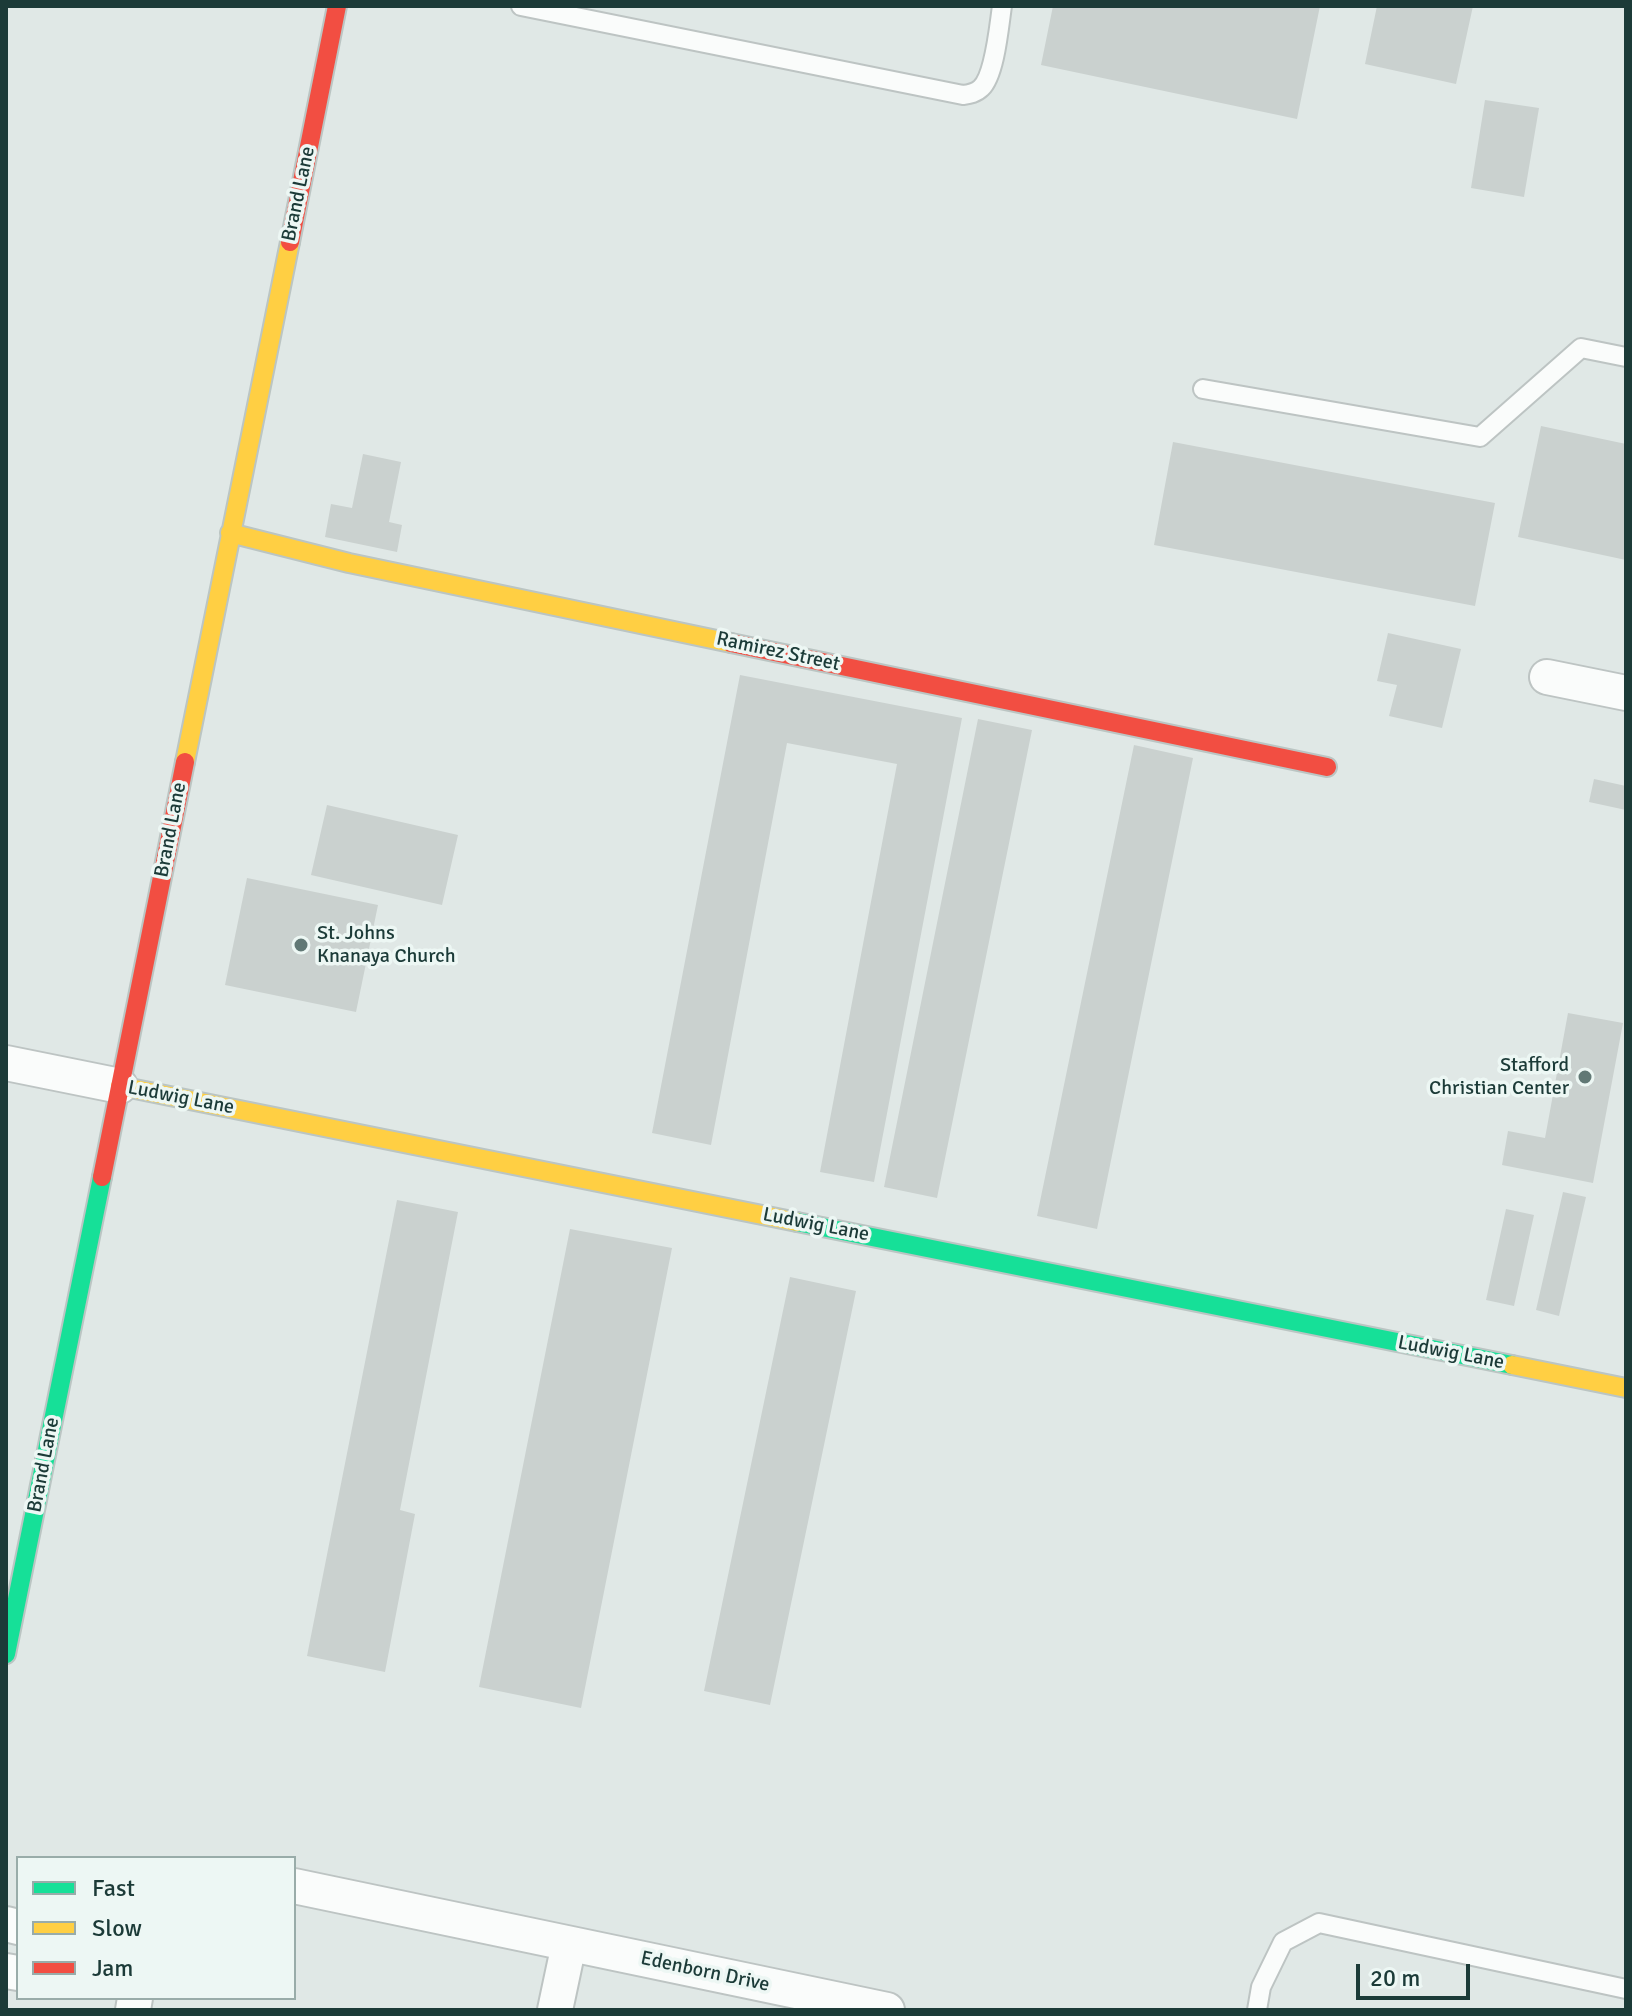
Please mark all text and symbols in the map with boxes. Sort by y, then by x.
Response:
street label: Brand Lane [277,144,321,244]
street label: Ramirez Street [714,627,842,677]
street label: Brand Lane [150,780,192,880]
place label: St. Johns Knanaya Church [317,922,456,969]
marker: St. Johns Knanaya Church [292,936,310,954]
place label: Stafford Christian Center [1429,1054,1569,1101]
marker: Stafford Christian Center [1576,1068,1594,1086]
street label: Ludwig Lane [126,1076,236,1120]
street label: Ludwig Lane [761,1203,871,1247]
street label: Ludwig Lane [1396,1331,1506,1375]
street label: Brand Lane [23,1415,65,1515]
legend [16,1856,296,2000]
text: Fast [92,1873,135,1903]
text: Slow [92,1913,142,1943]
street label: Edenborn Drive [638,1947,772,1997]
scale bar [1360,1948,1474,1998]
text: Jam [92,1953,133,1983]
text: 20 m [1370,1963,1420,1993]

